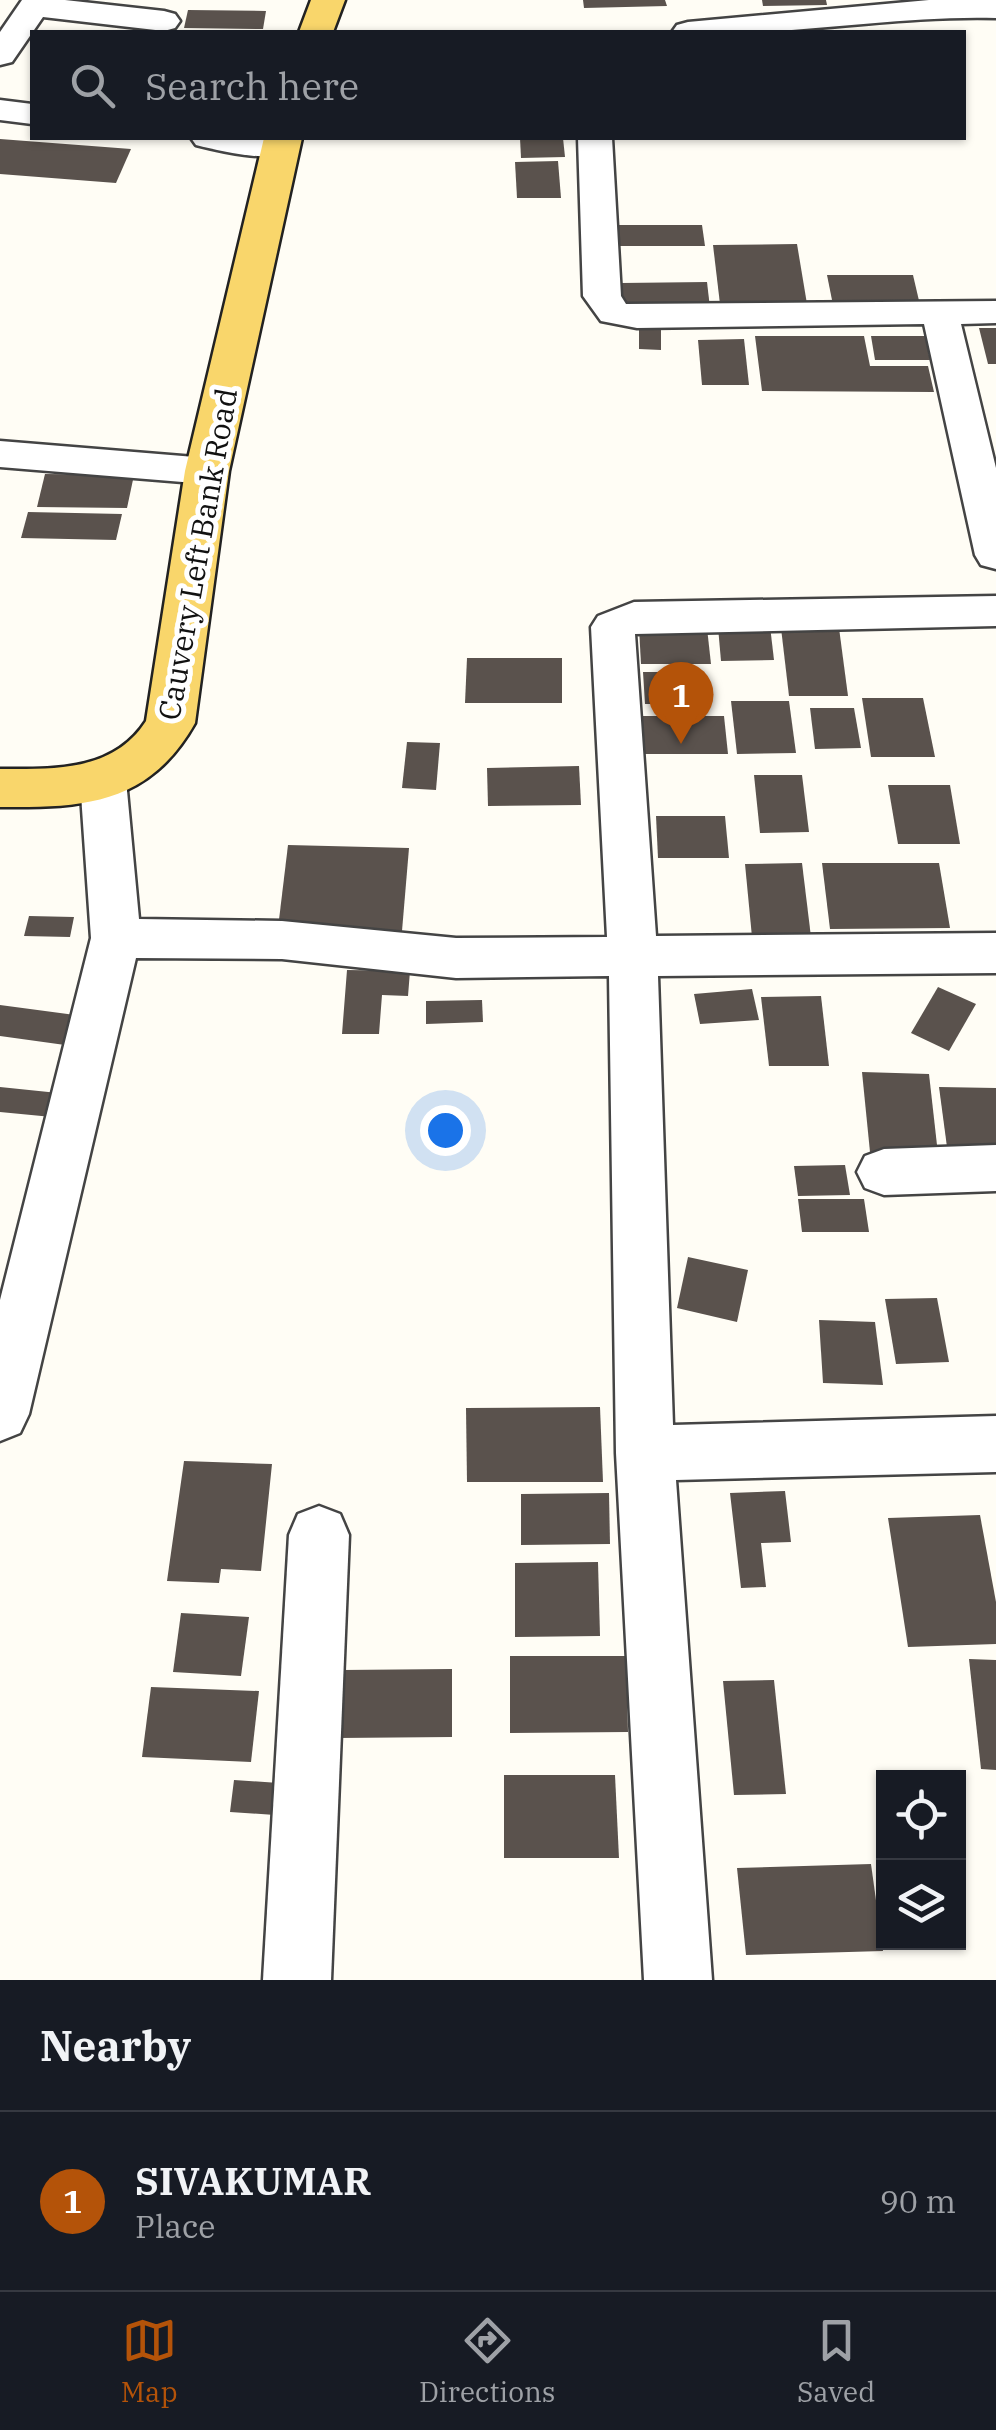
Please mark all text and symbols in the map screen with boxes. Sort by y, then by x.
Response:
search box [30,30,966,140]
icon: search [65,58,120,113]
text: Search here [145,61,359,110]
street label: Cauvery Left Bank Road [149,385,245,723]
pin: 1 [648,662,714,744]
your location [420,1105,471,1156]
map controls [876,1770,966,1950]
button: locate [876,1770,966,1860]
button: layers [876,1860,966,1950]
text: Nearby [40,2018,191,2073]
text: SIVAKUMAR [135,2156,371,2205]
text: 1 [63,2180,82,2222]
text: 90 m [880,2180,956,2222]
text: Place [135,2205,215,2247]
tab: Map [121,2313,178,2410]
tab: Directions [419,2313,556,2410]
tab: Saved [797,2313,875,2410]

